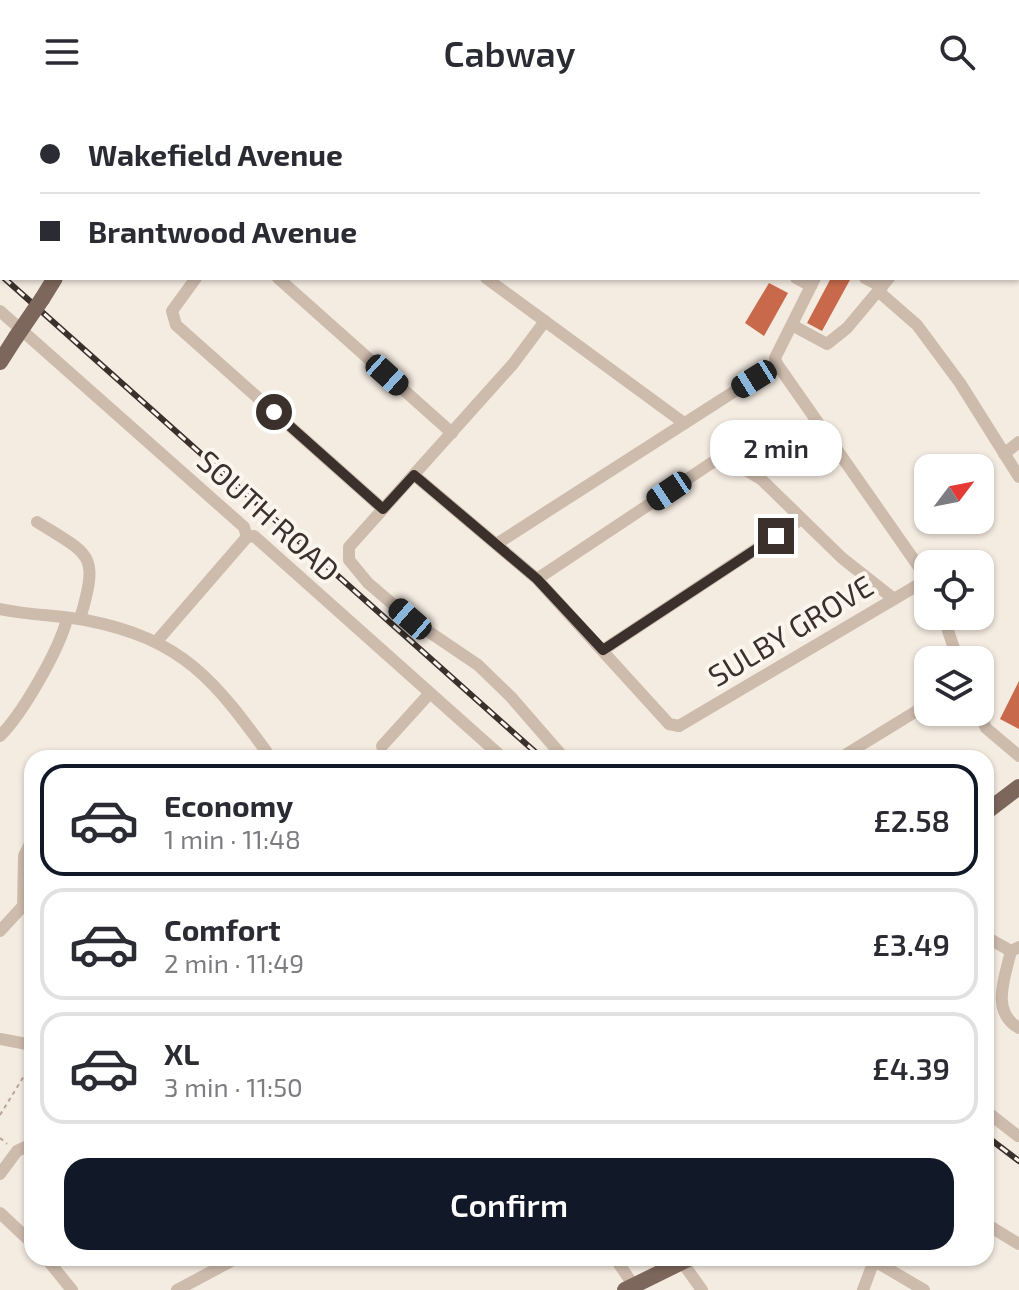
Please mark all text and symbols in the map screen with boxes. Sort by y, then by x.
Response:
icon: menu [40,30,84,74]
icon: search [935,30,979,74]
text: Cabway [444,31,575,74]
text: Wakefield Avenue [88,136,343,172]
text: Brantwood Avenue [88,213,357,249]
car [361,350,413,400]
car [727,356,781,402]
route start [256,394,292,430]
callout: 2 min [710,420,842,476]
text: 2 min [743,432,809,463]
street label: SOUTH ROAD [191,442,347,588]
north arrow [914,454,994,534]
map controls [914,454,994,726]
car [642,468,696,514]
route end [758,518,794,554]
button: locate [914,550,994,630]
street label: SULBY GROVE [701,567,879,693]
car [384,594,436,644]
button: layers [914,646,994,726]
icon: car [68,784,140,856]
text: Economy [164,787,293,823]
text: £2.58 [873,802,950,838]
text: 1 min · 11:48 [164,823,301,854]
icon: car [68,908,140,980]
text: Comfort [164,911,281,947]
text: £3.49 [873,926,950,962]
text: 2 min · 11:49 [164,947,304,978]
icon: car [68,1032,140,1104]
text: XL [164,1035,199,1071]
text: £4.39 [872,1050,950,1086]
text: 3 min · 11:50 [164,1071,303,1102]
button: Confirm [64,1158,954,1250]

